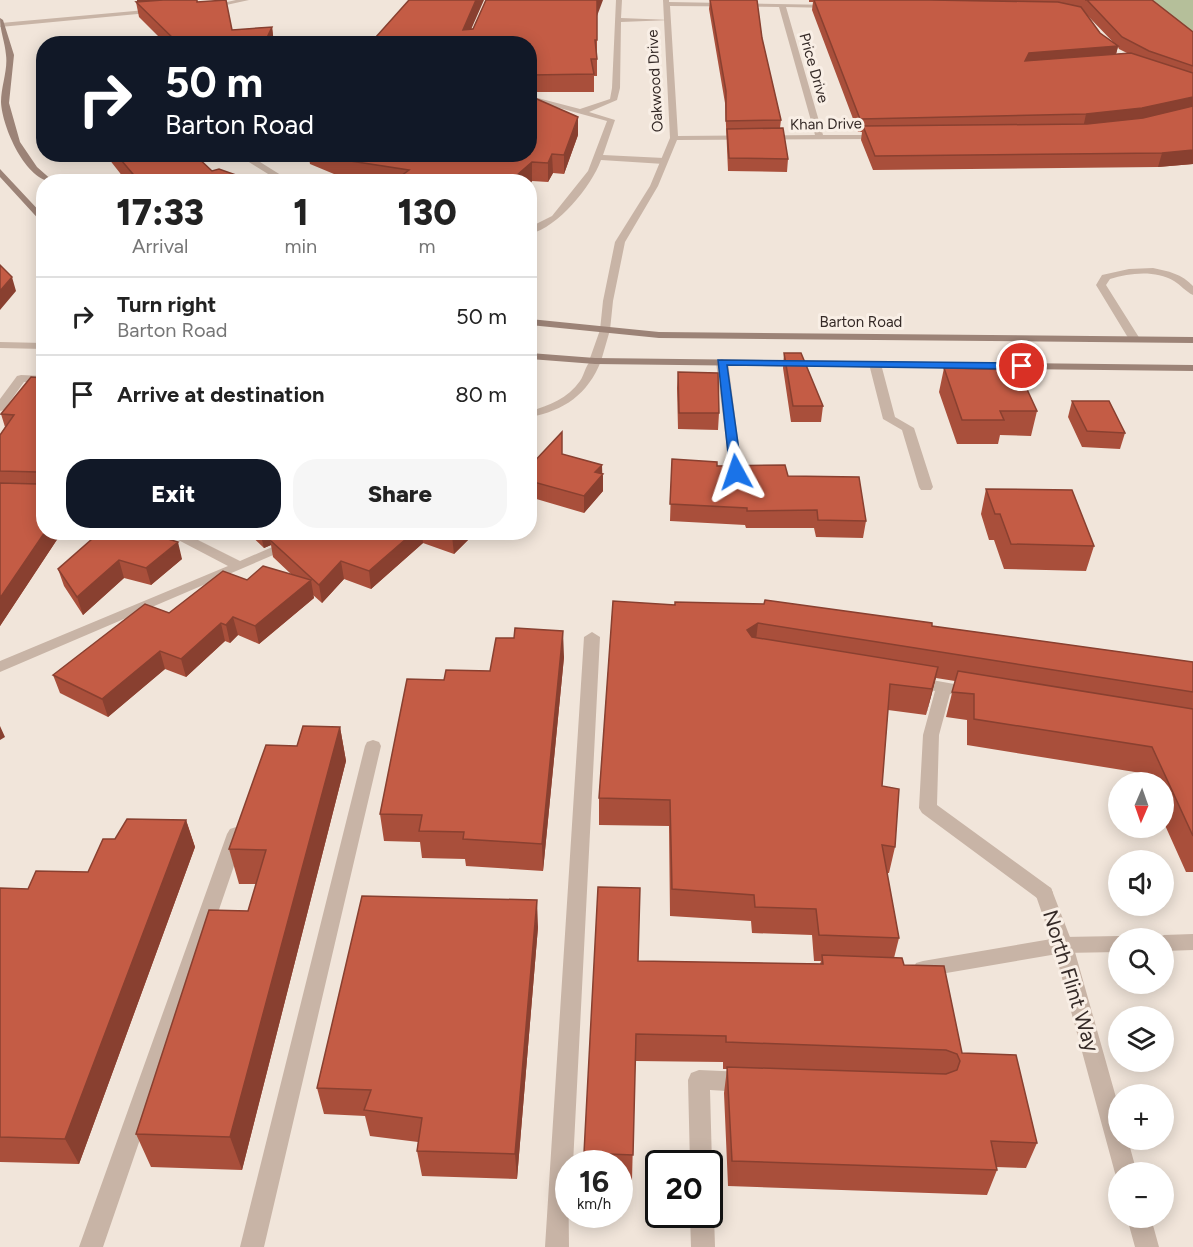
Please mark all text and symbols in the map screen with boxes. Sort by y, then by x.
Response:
street label: Oakwood Drive [643,29,667,133]
street label: Price Drive [795,31,833,105]
text: 50 m [165,57,263,108]
icon: right [66,60,144,138]
text: Barton Road [165,108,314,141]
street label: Khan Drive [790,114,862,134]
text: 17:33 [116,191,204,234]
text: 1 [293,191,309,234]
text: 130 [398,191,457,234]
text: Arrival [132,234,188,258]
text: min [284,234,317,258]
text: m [419,234,436,258]
text: Turn right [117,291,216,318]
icon: right [66,300,99,333]
text: 50 m [456,303,507,330]
street label: Barton Road [820,313,902,331]
text: Barton Road [117,318,227,342]
pin [996,340,1047,391]
icon: arrive [1005,349,1038,382]
icon: arrive [66,378,99,411]
text: Arrive at destination [117,381,325,408]
text: 80 m [455,381,507,408]
position arrow [704,440,768,504]
button: Exit [66,459,281,528]
button: Share [293,459,507,528]
north arrow [1108,772,1174,838]
map controls [1108,772,1174,1228]
button: sound [1108,850,1174,916]
street label: North Flint Way [1038,907,1105,1055]
button: search [1108,928,1174,994]
button: layers [1108,1006,1174,1072]
button: + [1108,1084,1174,1150]
speed limit sign: 20 [645,1150,723,1228]
button: − [1108,1162,1174,1228]
text: 16 [579,1163,609,1200]
text: km/h [577,1195,611,1213]

